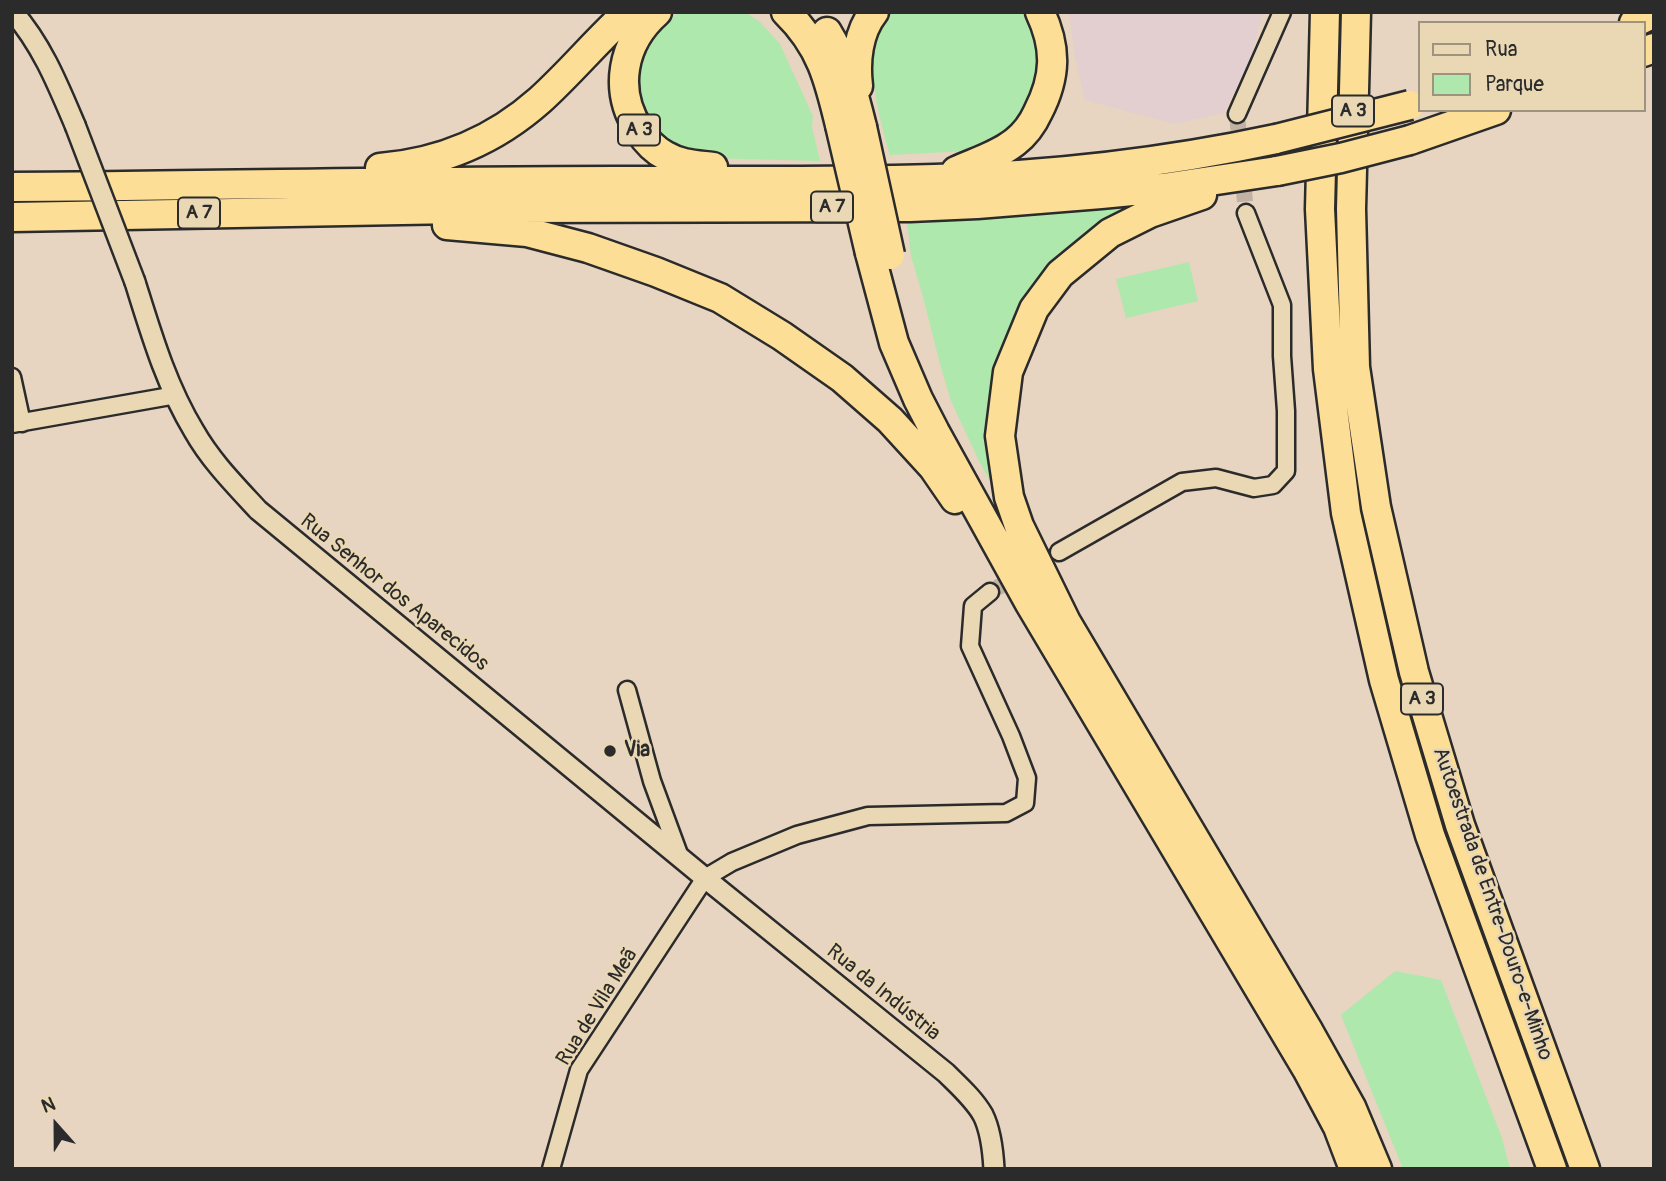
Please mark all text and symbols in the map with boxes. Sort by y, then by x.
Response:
legend [1418,21,1645,112]
text: Rua [1485,36,1518,63]
text: Parque [1485,71,1544,98]
road number: A 3 [1332,96,1374,127]
road number: A 3 [618,114,660,146]
road number: A 7 [811,192,853,223]
road number: A 7 [178,197,220,228]
street label: Rua Senhor dos Aparecidos [295,509,493,677]
road number: A 3 [1401,684,1443,714]
place label: Via [624,738,650,764]
marker: Via [602,743,618,759]
street label: Autoestrada de Entre-Douro-e-Minho [1426,744,1558,1064]
street label: Rua da Indústria [821,939,945,1047]
street label: Rua de Vila Meã [552,943,644,1071]
north arrow [21,1090,91,1160]
text: N [38,1092,59,1119]

